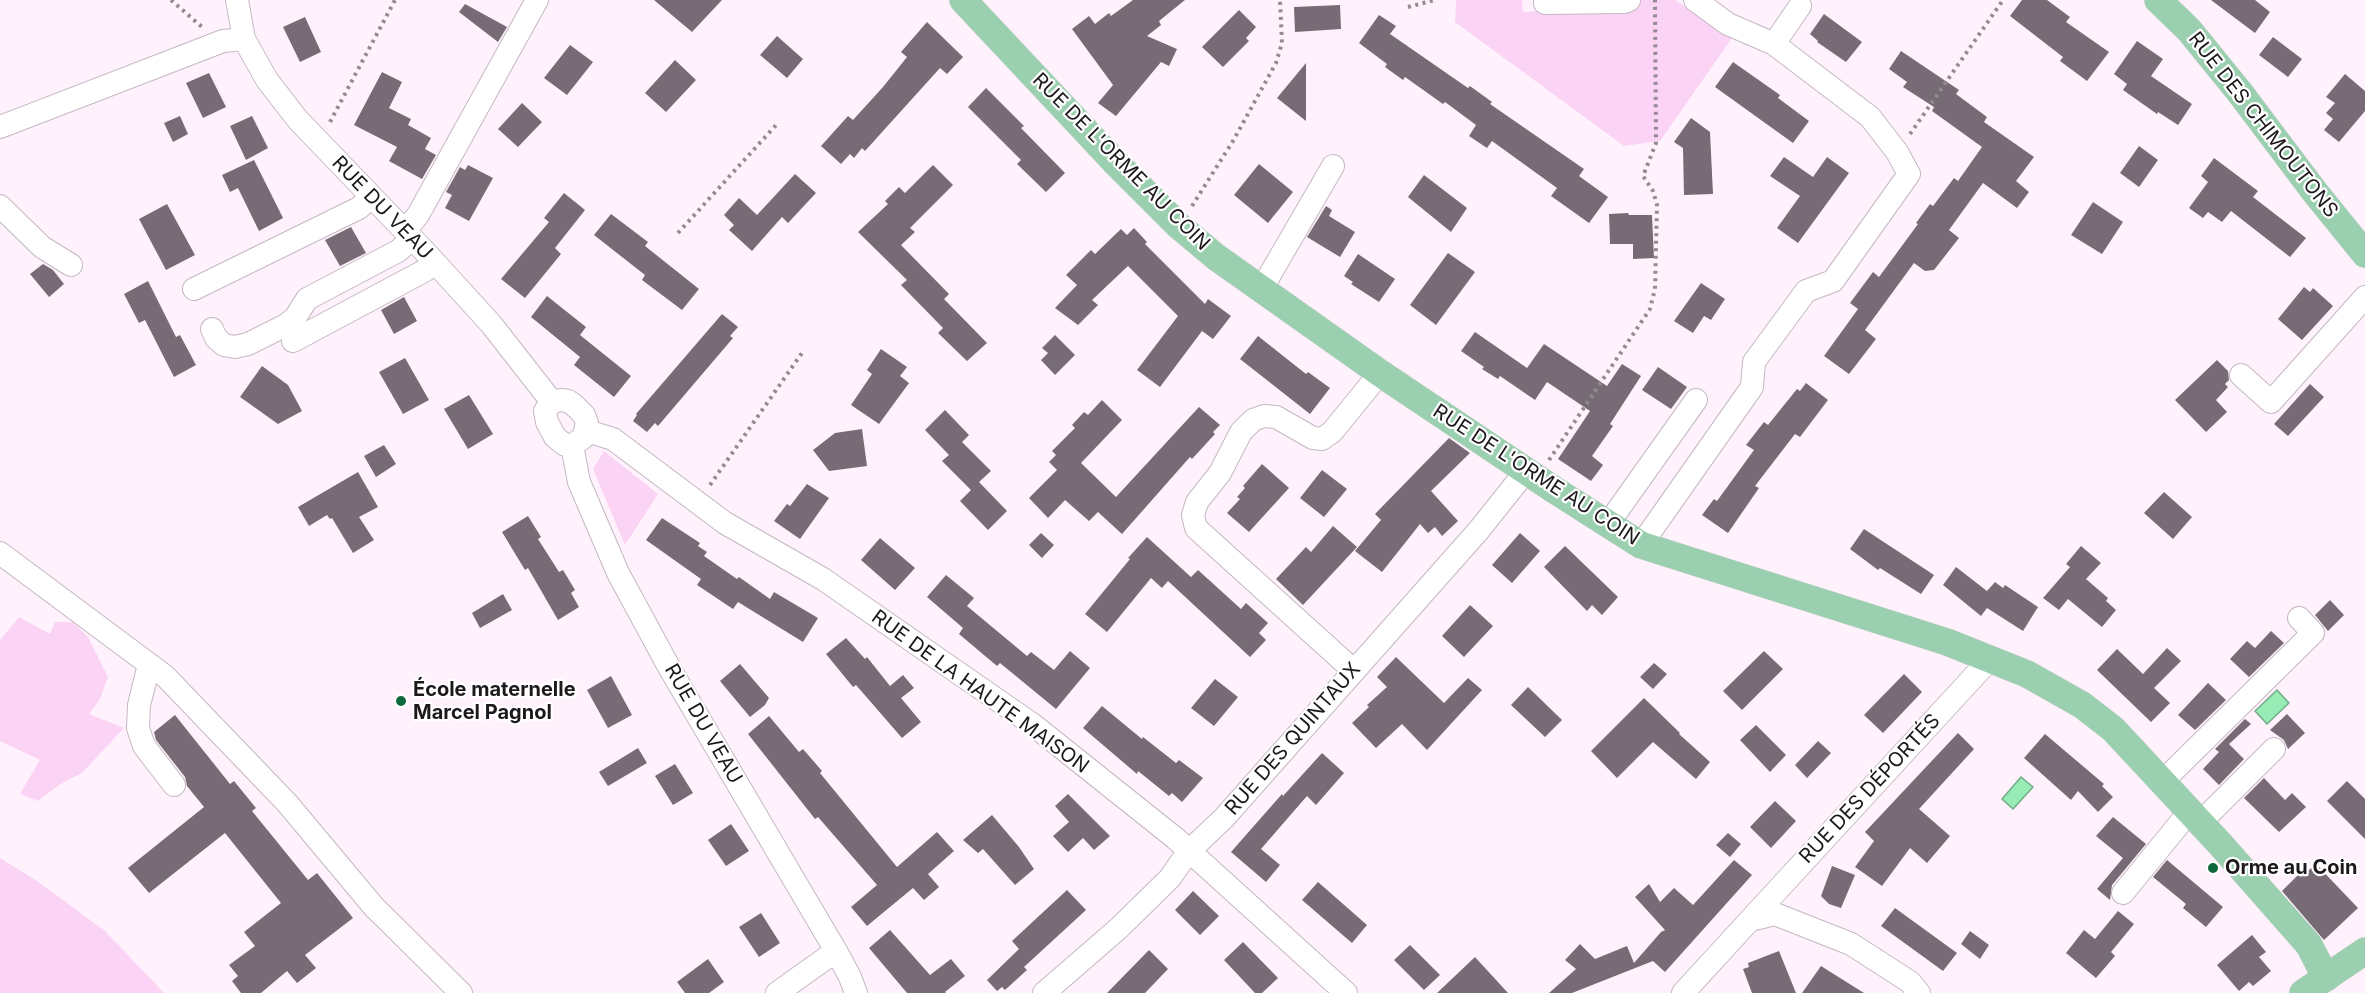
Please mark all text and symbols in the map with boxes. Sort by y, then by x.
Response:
street label: RUE DES CHIMOUTONS [2183,27,2343,223]
street label: RUE DE L'ORME AU COIN [1027,68,1215,256]
street label: RUE DU VEAU [327,151,437,265]
street label: RUE DE L'ORME AU COIN [1428,399,1644,551]
street label: RUE DE LA HAUTE MAISON [867,605,1093,779]
street label: RUE DES QUINTAUX [1220,658,1366,820]
street label: RUE DU VEAU [659,660,747,788]
place label: École maternelle Marcel Pagnol [413,678,576,725]
marker: École maternelle Marcel Pagnol [394,694,408,708]
street label: RUE DES DÉPORTÉS [1795,709,1945,869]
place label: Orme au Coin [2225,856,2357,880]
marker: Orme au Coin [2206,861,2220,875]

